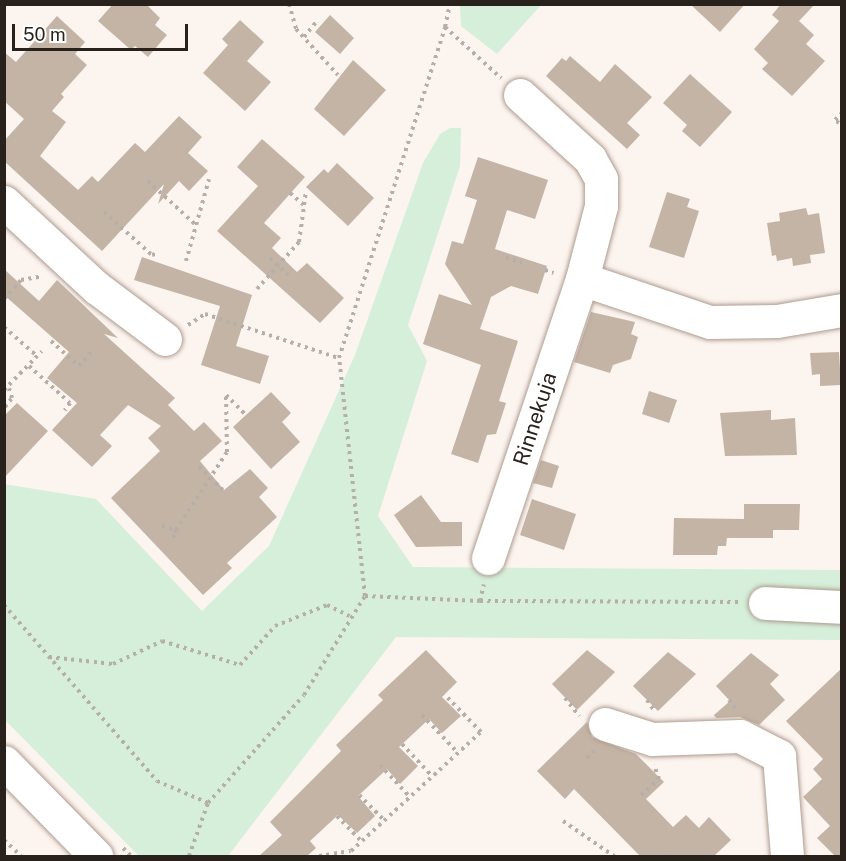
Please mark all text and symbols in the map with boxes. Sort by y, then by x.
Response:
scale bar [15,12,190,50]
text: 50 m [23,24,66,45]
street label: Rinnekuja [508,369,562,469]

